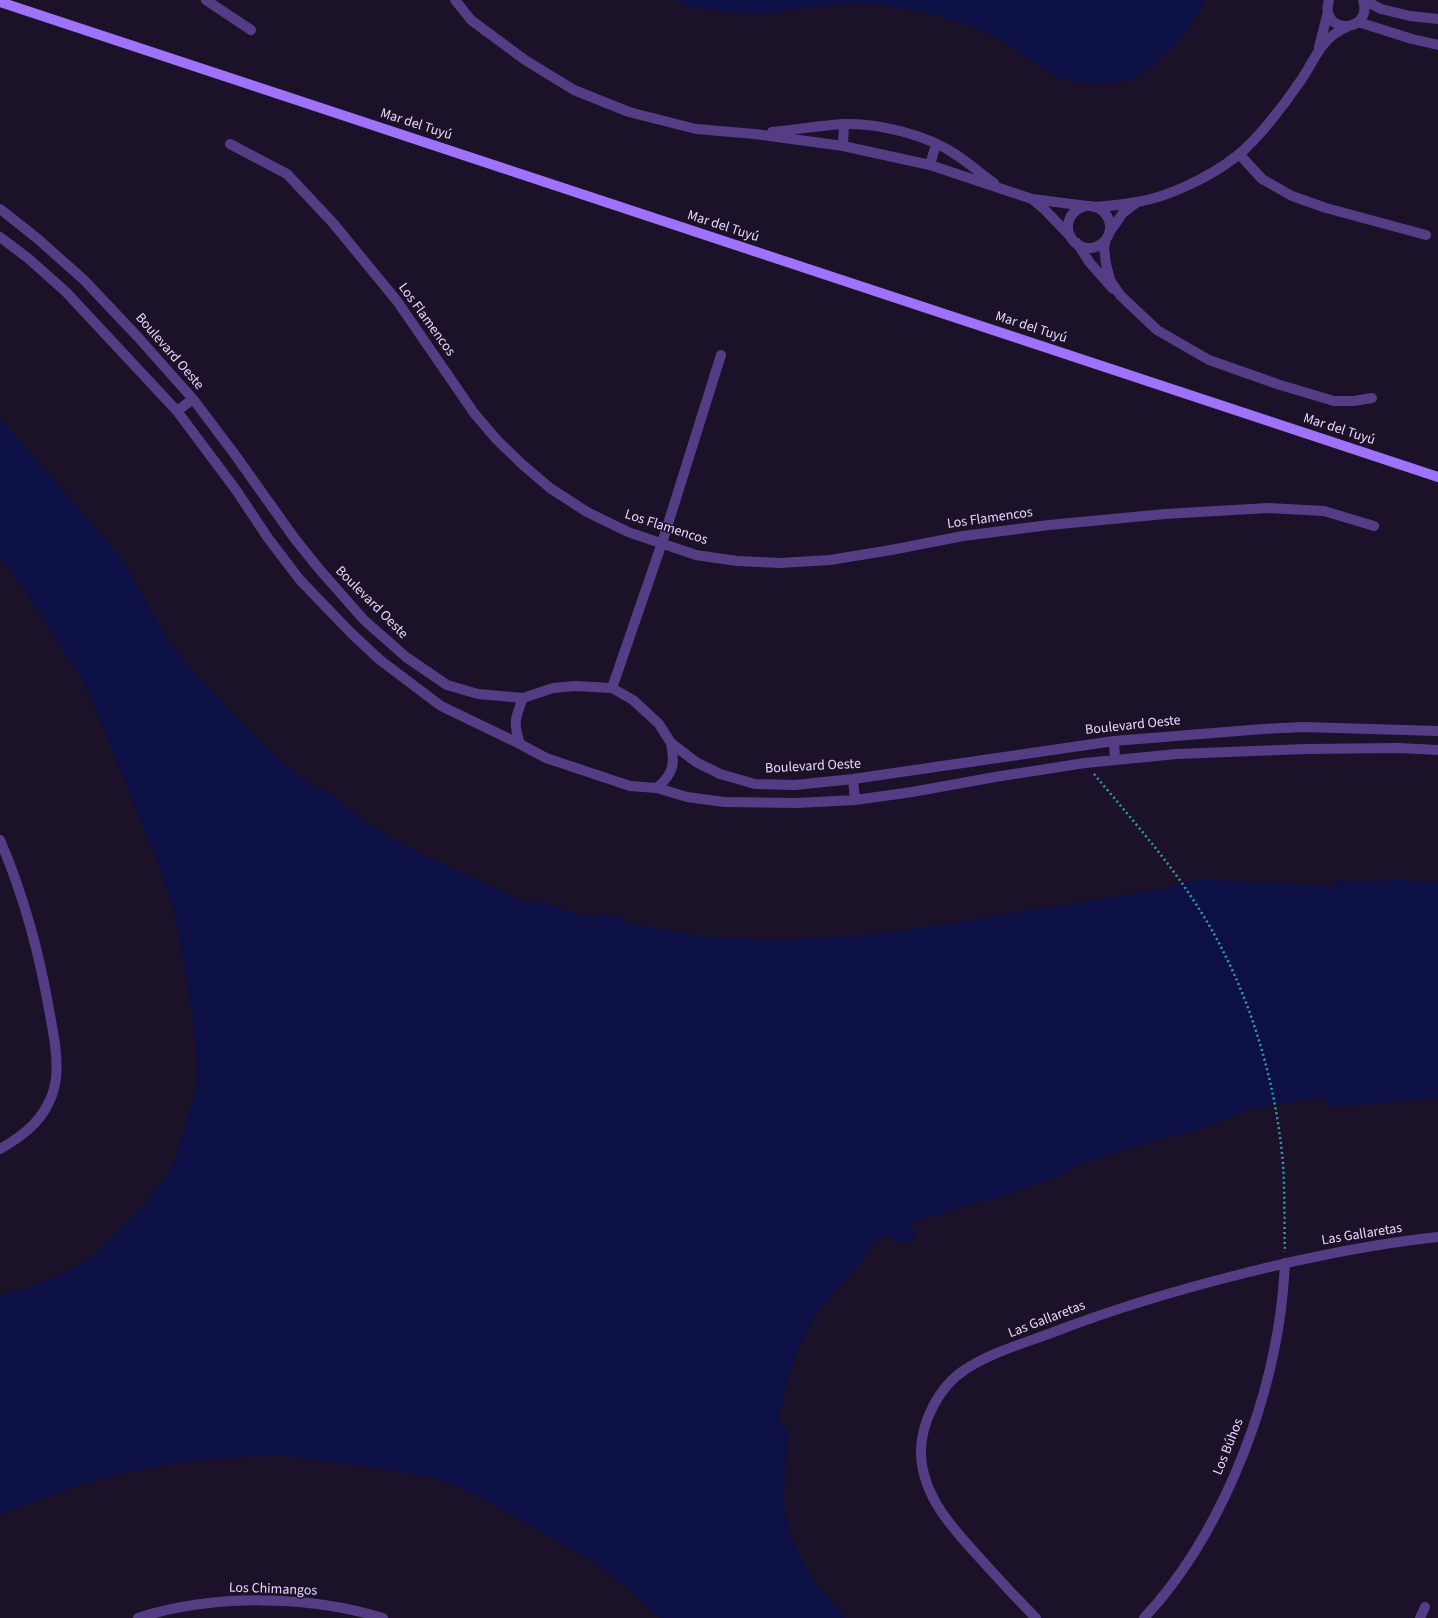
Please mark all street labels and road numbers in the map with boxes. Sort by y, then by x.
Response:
street label: Mar del Tuyú [378,105,454,145]
street label: Mar del Tuyú [685,207,761,247]
street label: Los Flamencos [394,280,458,360]
street label: Mar del Tuyú [993,308,1069,348]
street label: Boulevard Oeste [131,310,207,394]
street label: Mar del Tuyú [1301,410,1377,450]
street label: Los Flamencos [946,505,1034,533]
street label: Los Flamencos [622,507,710,549]
street label: Boulevard Oeste [331,563,411,643]
street label: Boulevard Oeste [1084,713,1182,739]
street label: Boulevard Oeste [765,756,861,778]
street label: Las Gallaretas [1321,1220,1403,1250]
street label: Las Gallaretas [1006,1298,1088,1342]
street label: Los Búhos [1210,1416,1248,1478]
street label: Los Chimangos [228,1580,318,1600]

